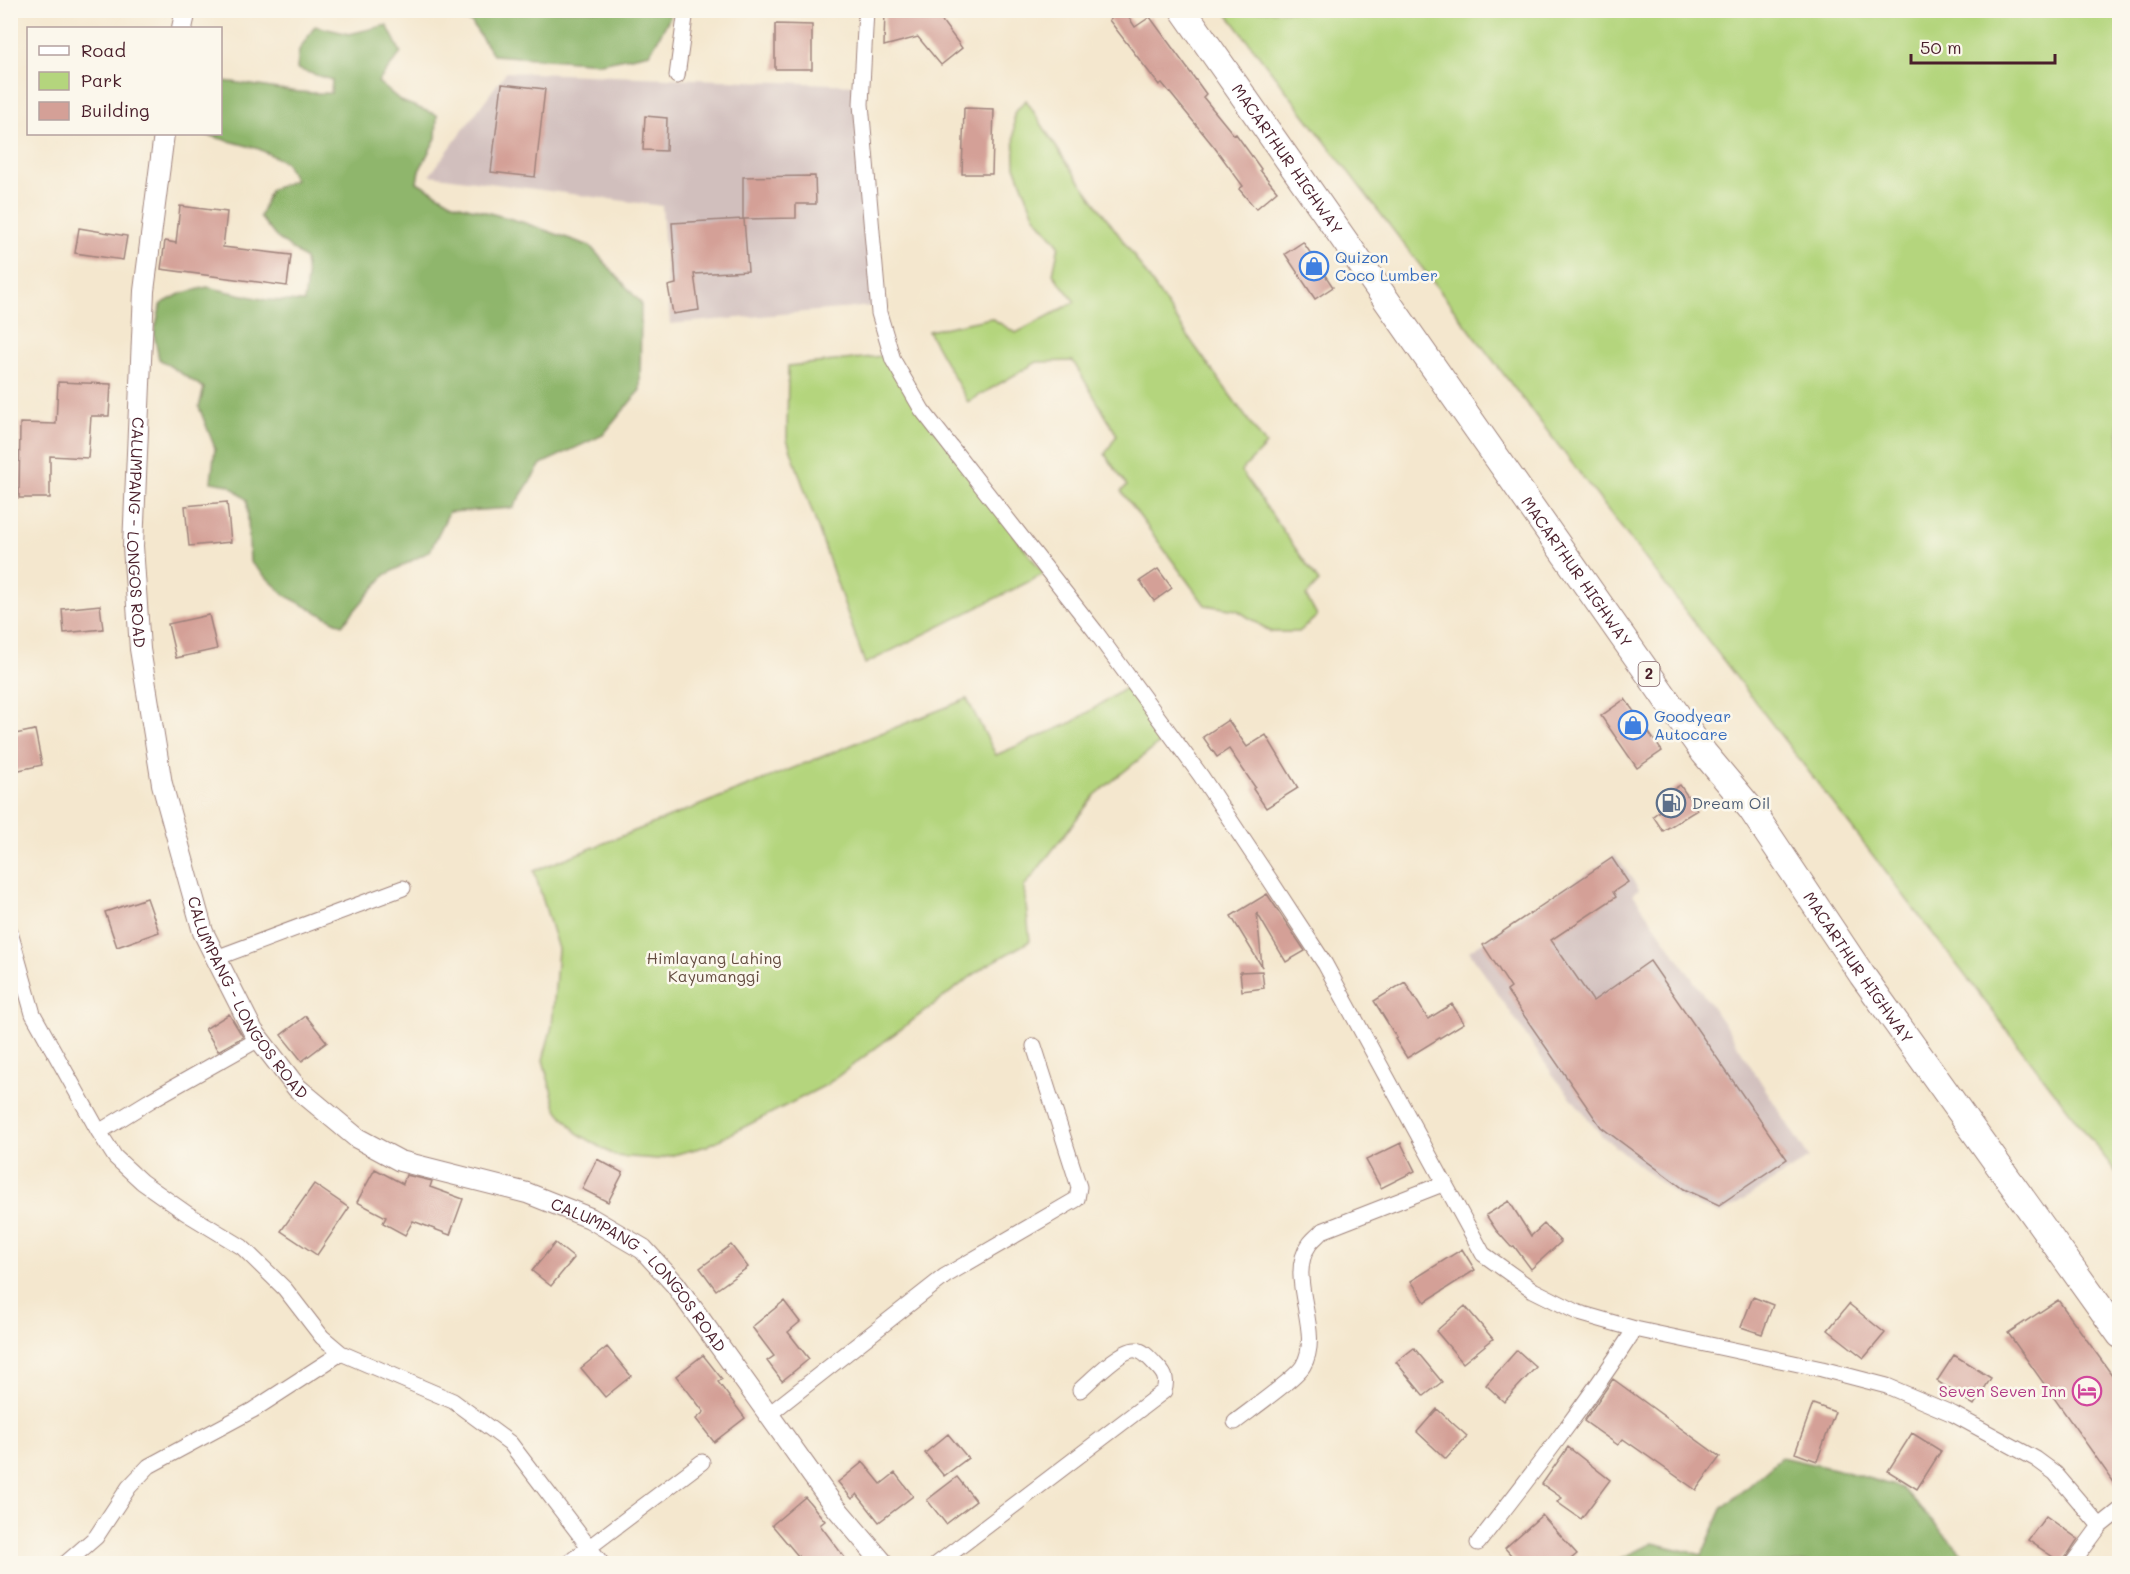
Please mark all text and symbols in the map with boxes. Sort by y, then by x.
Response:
legend [27,27,222,135]
scale bar [1911,27,2055,65]
text: 50 m [1920,35,1962,59]
text: Road [81,38,126,62]
text: Park [81,68,122,92]
street label: MACARTHUR HIGHWAY [1228,79,1348,238]
text: Building [81,98,149,122]
place label: Quizon Coco Lumber [1335,246,1438,285]
shop icon: Quizon Coco Lumber [1298,250,1330,282]
street label: CALUMPANG - LONGOS ROAD [123,417,151,649]
street label: MACARTHUR HIGHWAY [1517,492,1637,651]
road number: 2 [1638,662,1660,686]
place label: Goodyear Autocare [1654,705,1731,744]
shop icon: Goodyear Autocare [1617,709,1649,741]
fuel station icon: Dream Oil [1655,787,1687,819]
place label: Dream Oil [1692,792,1770,813]
street label: MACARTHUR HIGHWAY [1799,887,1918,1047]
street label: CALUMPANG - LONGOS ROAD [184,894,313,1103]
park label: Himlayang Lahing Kayumanggi [646,947,782,986]
street label: CALUMPANG - LONGOS ROAD [548,1193,731,1356]
hotel icon: Seven Seven Inn [2071,1375,2103,1407]
place label: Seven Seven Inn [1939,1380,2066,1401]

